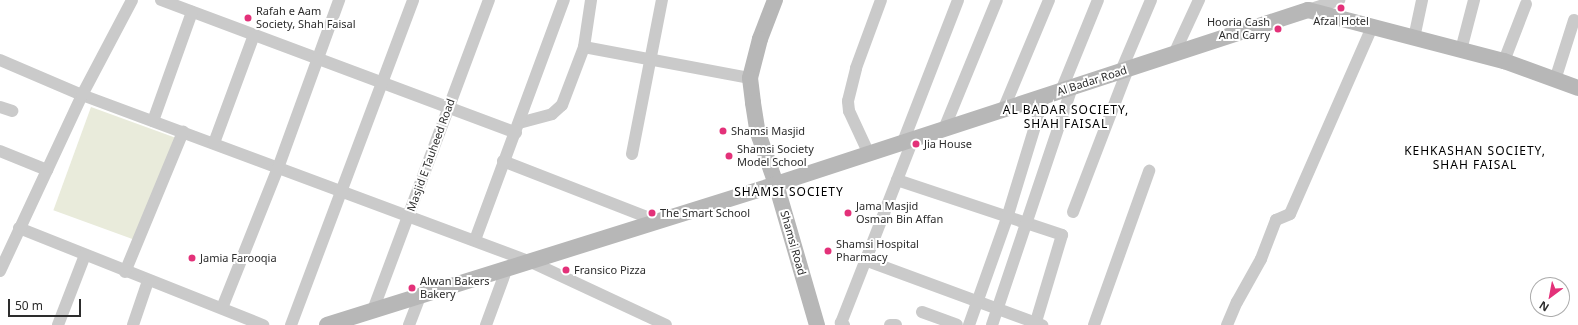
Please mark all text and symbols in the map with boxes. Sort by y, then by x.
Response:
marker: Afzal Hotel [1336,3,1346,13]
place label: Rafah e Aam Society, Shah Faisal [256,5,356,31]
marker: Rafah e Aam Society, Shah Faisal [243,13,253,23]
place label: Afzal Hotel [1313,14,1369,28]
place label: Hooria Cash And Carry [1207,16,1270,42]
marker: Hooria Cash And Carry [1273,24,1283,34]
street label: Al Badar Road [1055,63,1129,99]
street label: Masjid E Tauheed Road [404,97,458,213]
district label: AL BADAR SOCIETY, SHAH FAISAL [1003,103,1129,131]
place label: Shamsi Masjid [731,124,805,138]
marker: Shamsi Masjid [718,126,728,136]
place label: Jia House [924,137,972,151]
marker: Jia House [911,139,921,149]
place label: Shamsi Society Model School [737,143,814,169]
district label: KEHKASHAN SOCIETY, SHAH FAISAL [1404,144,1546,172]
marker: Shamsi Society Model School [724,151,734,161]
district label: SHAMSI SOCIETY [734,185,844,199]
place label: Jama Masjid Osman Bin Affan [856,200,943,226]
place label: The Smart School [660,206,750,220]
marker: The Smart School [647,208,657,218]
marker: Jama Masjid Osman Bin Affan [843,208,853,218]
street label: Shamsi Road [777,209,809,277]
place label: Shamsi Hospital Pharmacy [836,238,919,264]
marker: Shamsi Hospital Pharmacy [823,246,833,256]
place label: Jamia Farooqia [200,251,277,265]
marker: Jamia Farooqia [187,253,197,263]
place label: Fransico Pizza [574,263,646,277]
marker: Fransico Pizza [561,265,571,275]
place label: Alwan Bakers Bakery [420,275,490,301]
north arrow [1530,277,1570,317]
marker: Alwan Bakers Bakery [407,283,417,293]
scale bar [10,291,83,317]
text: 50 m [15,297,43,314]
text: N [1536,298,1552,315]

